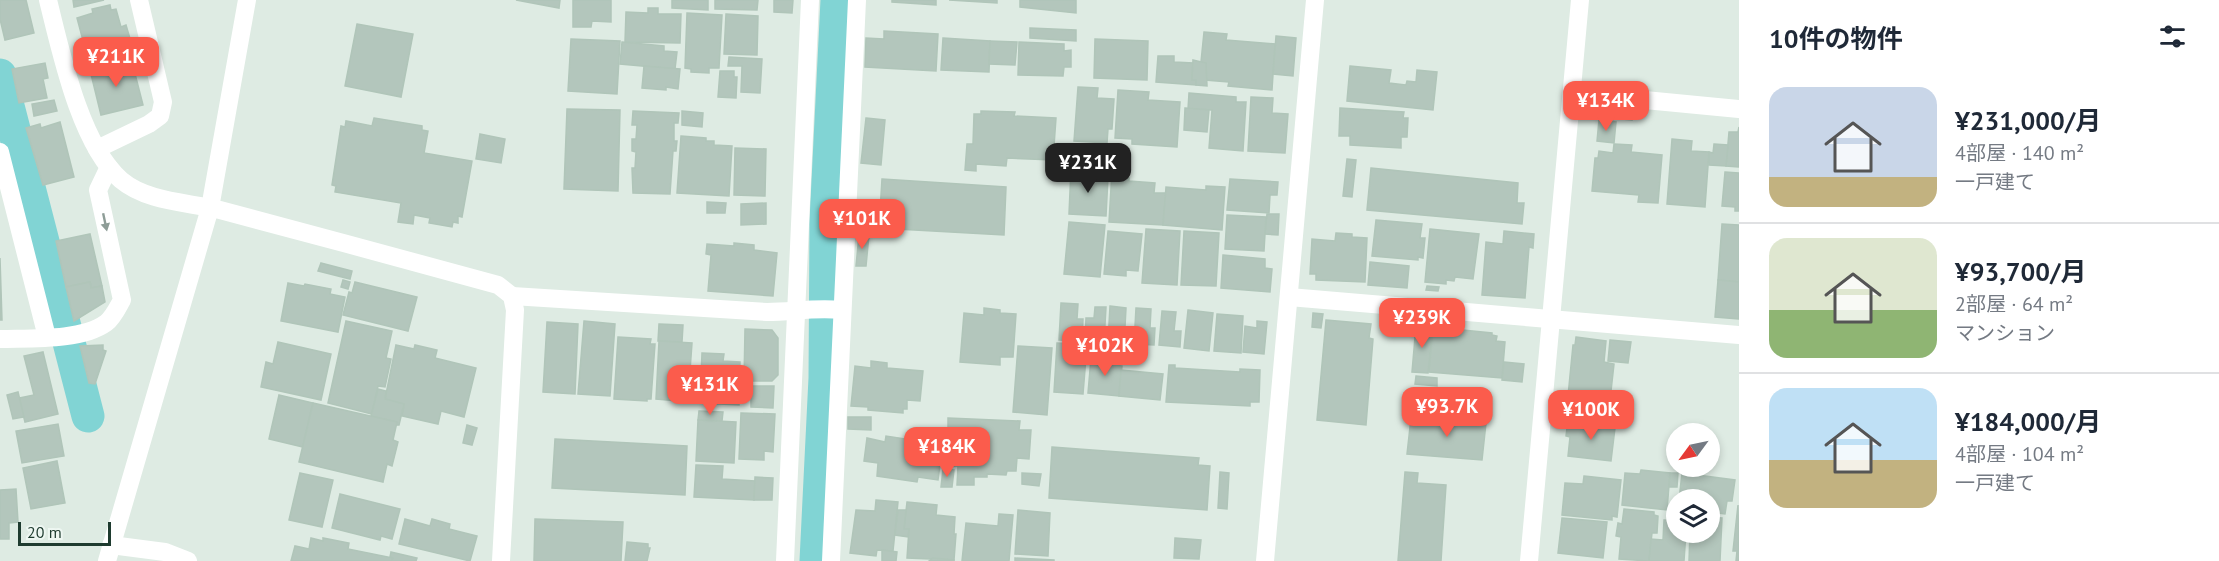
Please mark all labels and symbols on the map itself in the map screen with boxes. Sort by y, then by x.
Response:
pin: ¥211K [74,37,158,88]
pin: ¥134K [1564,81,1648,132]
pin: ¥231K [1046,143,1130,194]
pin: ¥101K [820,199,904,250]
one-way arrow [101,212,110,231]
pin: ¥239K [1380,298,1464,349]
pin: ¥102K [1063,326,1147,377]
pin: ¥131K [668,365,752,416]
pin: ¥93.7K [1398,387,1496,438]
pin: ¥100K [1549,390,1633,441]
north arrow [1666,423,1720,477]
pin: ¥184K [905,427,989,478]
scale bar [18,519,111,546]

